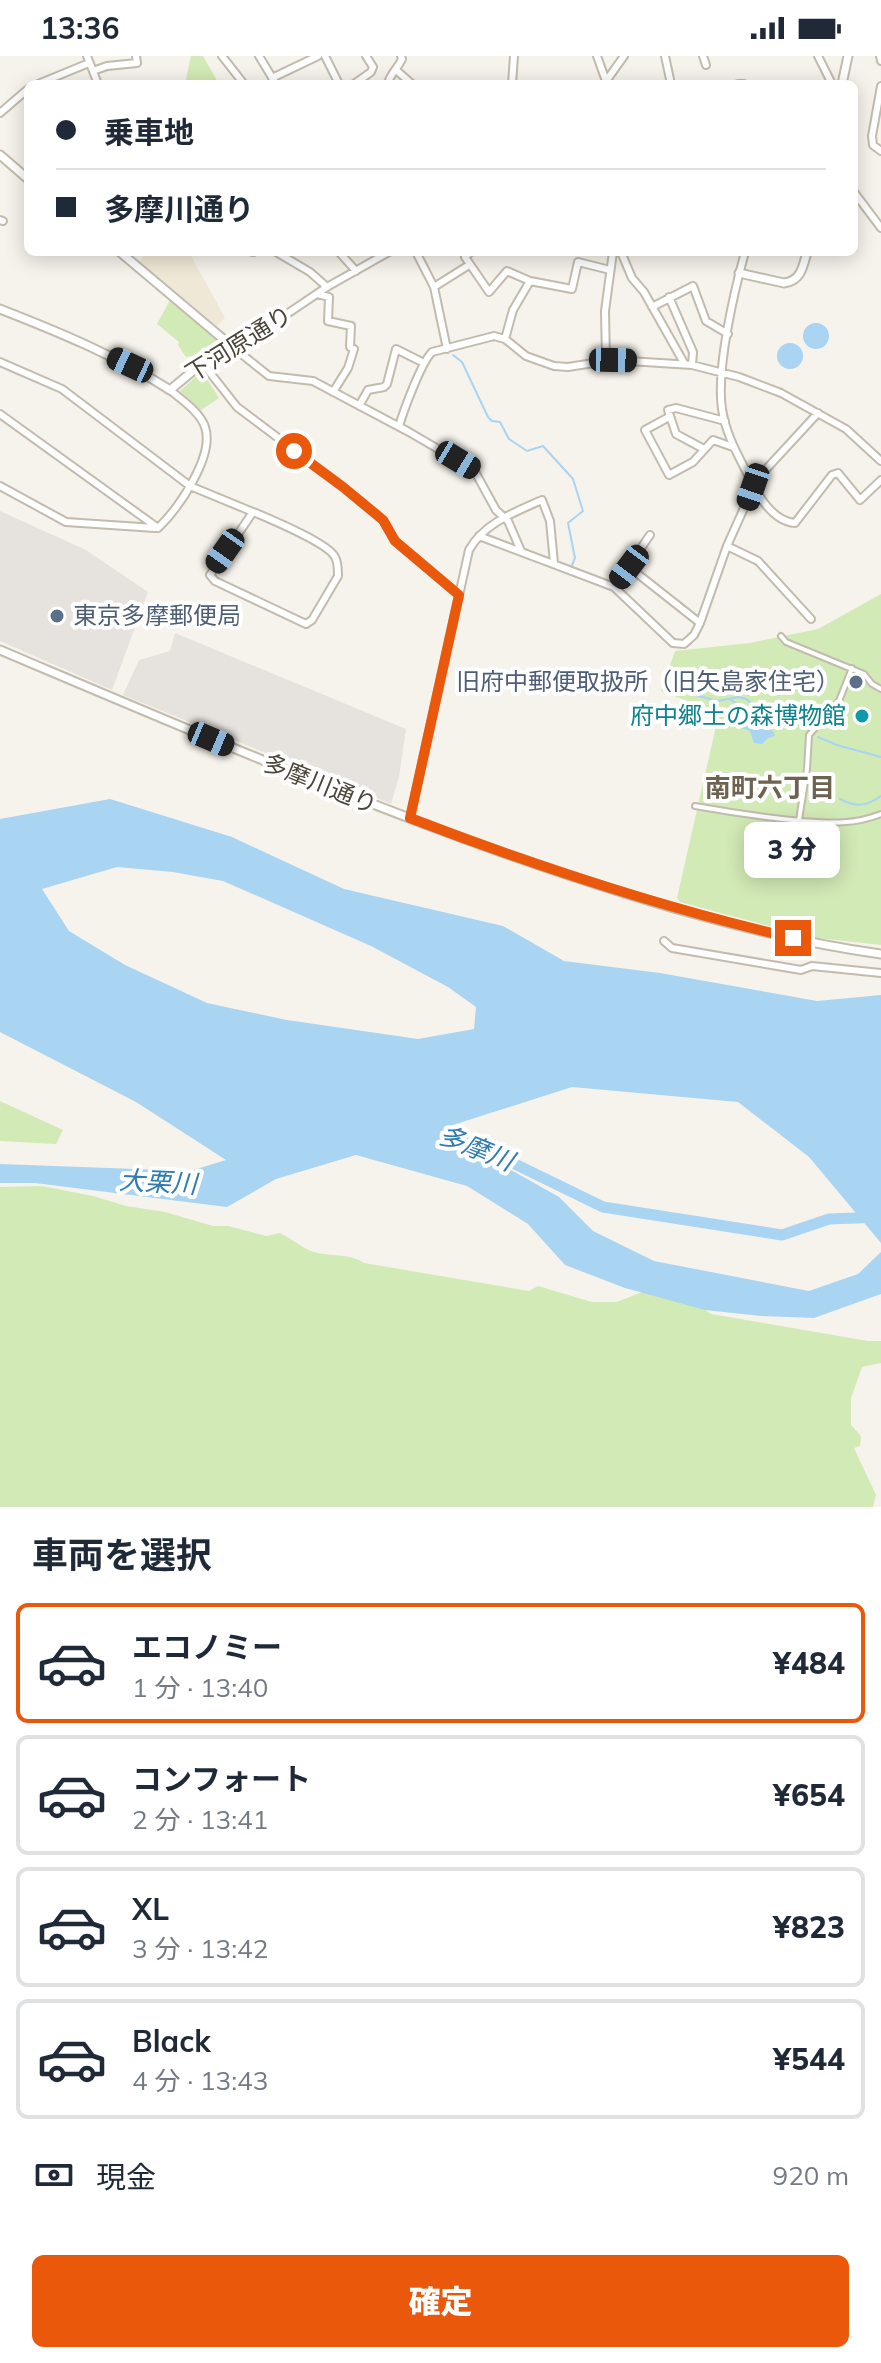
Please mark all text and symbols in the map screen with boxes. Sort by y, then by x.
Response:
text: 13:36 [40,9,119,47]
text: 乗車地 [104,113,194,151]
text: 多摩川通り [104,190,254,228]
street label: 下河原通り [180,299,297,388]
car [103,344,157,386]
car [589,348,637,372]
route start [276,433,312,469]
car [431,437,485,483]
car [734,460,772,514]
car [201,524,249,578]
car [605,541,653,593]
place label: 東京多摩郵便局 [73,600,241,630]
marker: 東京多摩郵便局 [48,607,66,625]
place label: 旧府中郵便取扱所（旧矢島家住宅） [456,666,840,696]
marker: 旧府中郵便取扱所（旧矢島家住宅） [847,673,865,691]
place label: 府中郷土の森博物館 [630,700,846,730]
marker: 府中郷土の森博物館 [853,707,871,725]
car [184,719,238,759]
street label: 多摩川通り [259,747,382,819]
district label: 南町六丁目 [705,771,835,804]
callout: 3 分 [745,822,841,878]
text: 3 分 [768,833,816,866]
route end [775,920,811,956]
water label: 多摩川 [434,1118,521,1179]
water label: 大栗川 [118,1163,201,1200]
text: 車両を選択 [32,1532,212,1577]
icon: car [36,1627,108,1699]
text: エコノミー [132,1628,282,1666]
text: ¥484 [773,1644,845,1682]
text: 1 分 · 13:40 [132,1671,268,1704]
icon: car [36,1759,108,1831]
text: コンフォート [132,1760,311,1798]
text: ¥654 [773,1776,845,1814]
text: 2 分 · 13:41 [132,1803,268,1836]
text: XL [132,1890,169,1928]
icon: car [36,1891,108,1963]
text: ¥823 [773,1908,845,1946]
text: 3 分 · 13:42 [132,1932,268,1965]
text: Black [132,2022,211,2060]
icon: car [36,2023,108,2095]
text: ¥544 [773,2040,845,2078]
text: 4 分 · 13:43 [132,2064,268,2097]
icon: cash [32,2153,76,2197]
text: 現金 [96,2158,156,2196]
text: 920 m [773,2159,849,2192]
button: 確定 [32,2255,849,2347]

